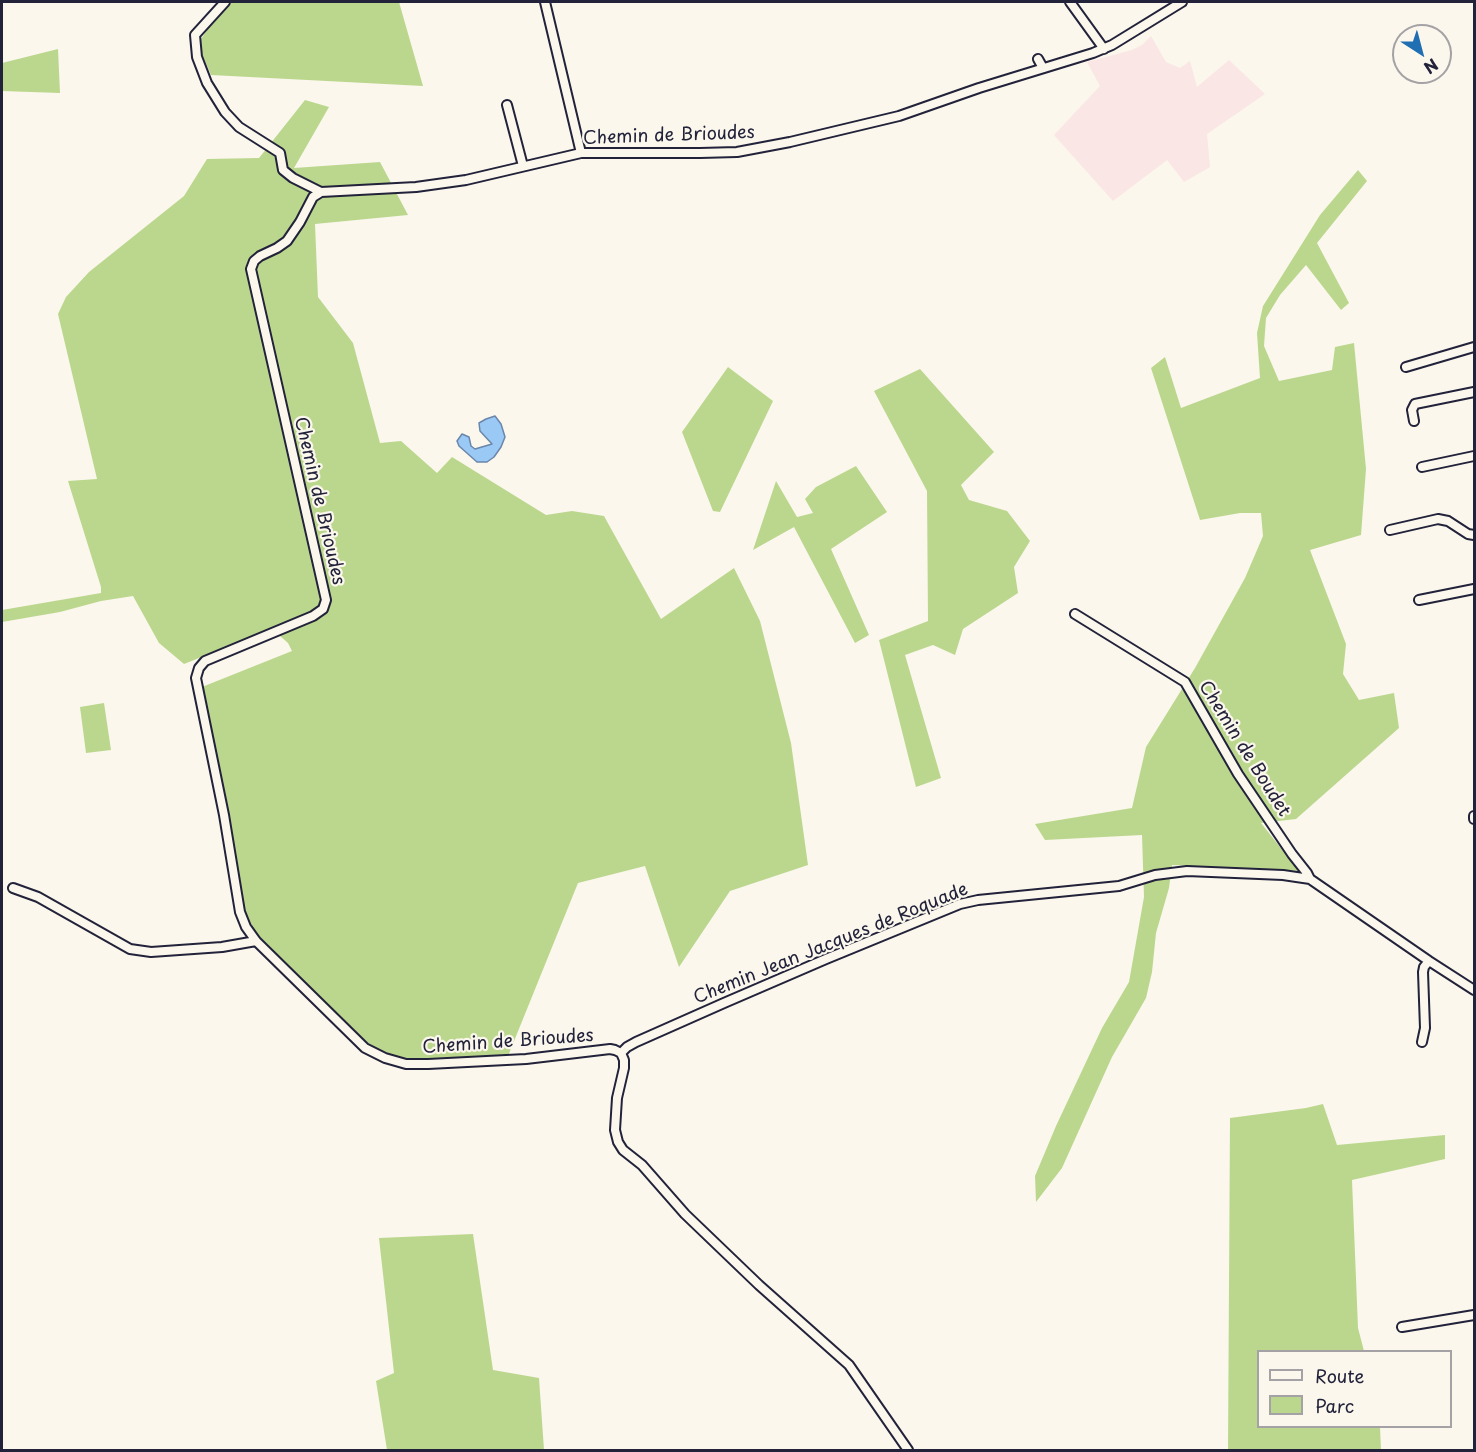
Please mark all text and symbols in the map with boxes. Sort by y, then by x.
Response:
north arrow [1392,24,1452,84]
text: N [1419,54,1444,80]
street label: Chemin de Brioudes [583,122,755,150]
street label: Chemin de Brioudes [289,415,349,587]
street label: Chemin de Boudet [1193,677,1295,821]
street label: Chemin Jean Jacques de Roquade [691,879,971,1009]
street label: Chemin de Brioudes [422,1025,594,1059]
legend [1257,1350,1452,1428]
text: Route [1315,1362,1364,1389]
text: Parc [1315,1392,1354,1419]

